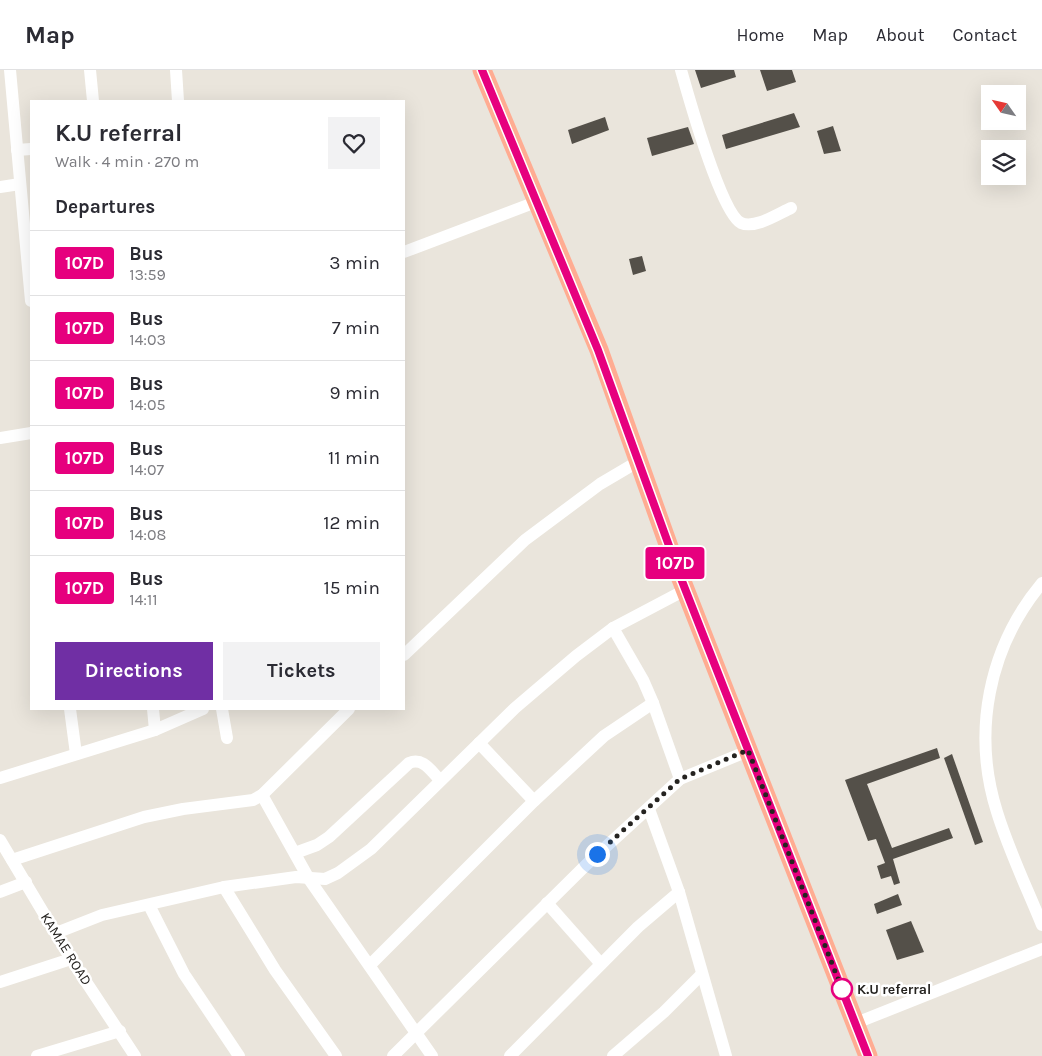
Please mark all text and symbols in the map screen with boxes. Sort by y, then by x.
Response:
text: Map [25,21,75,49]
text: Home [736,24,784,46]
text: Map [812,24,848,46]
text: About [876,24,925,46]
text: Contact [953,24,1017,46]
north arrow [981,85,1026,130]
map controls [981,85,1026,185]
button: heart [328,117,380,169]
text: K.U referral [55,119,182,147]
button: layers [981,140,1026,185]
text: Walk · 4 min · 270 m [55,152,199,171]
text: Departures [55,196,155,218]
text: Bus [129,243,163,265]
text: 107D [65,252,104,274]
text: 3 min [329,252,380,274]
text: 13:59 [129,265,166,284]
text: Bus [129,308,163,330]
text: 107D [65,317,104,339]
text: 7 min [332,317,380,339]
text: 14:03 [129,330,166,349]
text: Bus [129,373,163,395]
text: 107D [65,382,104,404]
text: 9 min [330,382,380,404]
text: 14:05 [129,395,166,414]
text: Bus [129,438,163,460]
text: 107D [65,447,104,469]
text: 11 min [328,447,380,469]
text: 14:07 [129,460,164,479]
text: Bus [129,503,163,525]
text: 107D [65,512,104,534]
text: 12 min [323,512,380,534]
text: 14:08 [129,525,166,544]
line badge: 107D [640,547,710,579]
text: 107D [655,552,695,574]
text: Bus [129,568,163,590]
text: 107D [65,577,104,599]
text: 15 min [324,577,380,599]
text: 14:11 [129,590,158,609]
button: Directions [55,642,213,700]
button: Tickets [223,642,380,700]
your location [585,842,610,867]
street label: KAMAE ROAD [37,909,95,989]
marker: K.U referral [831,978,853,1000]
place label: K.U referral [857,981,931,998]

